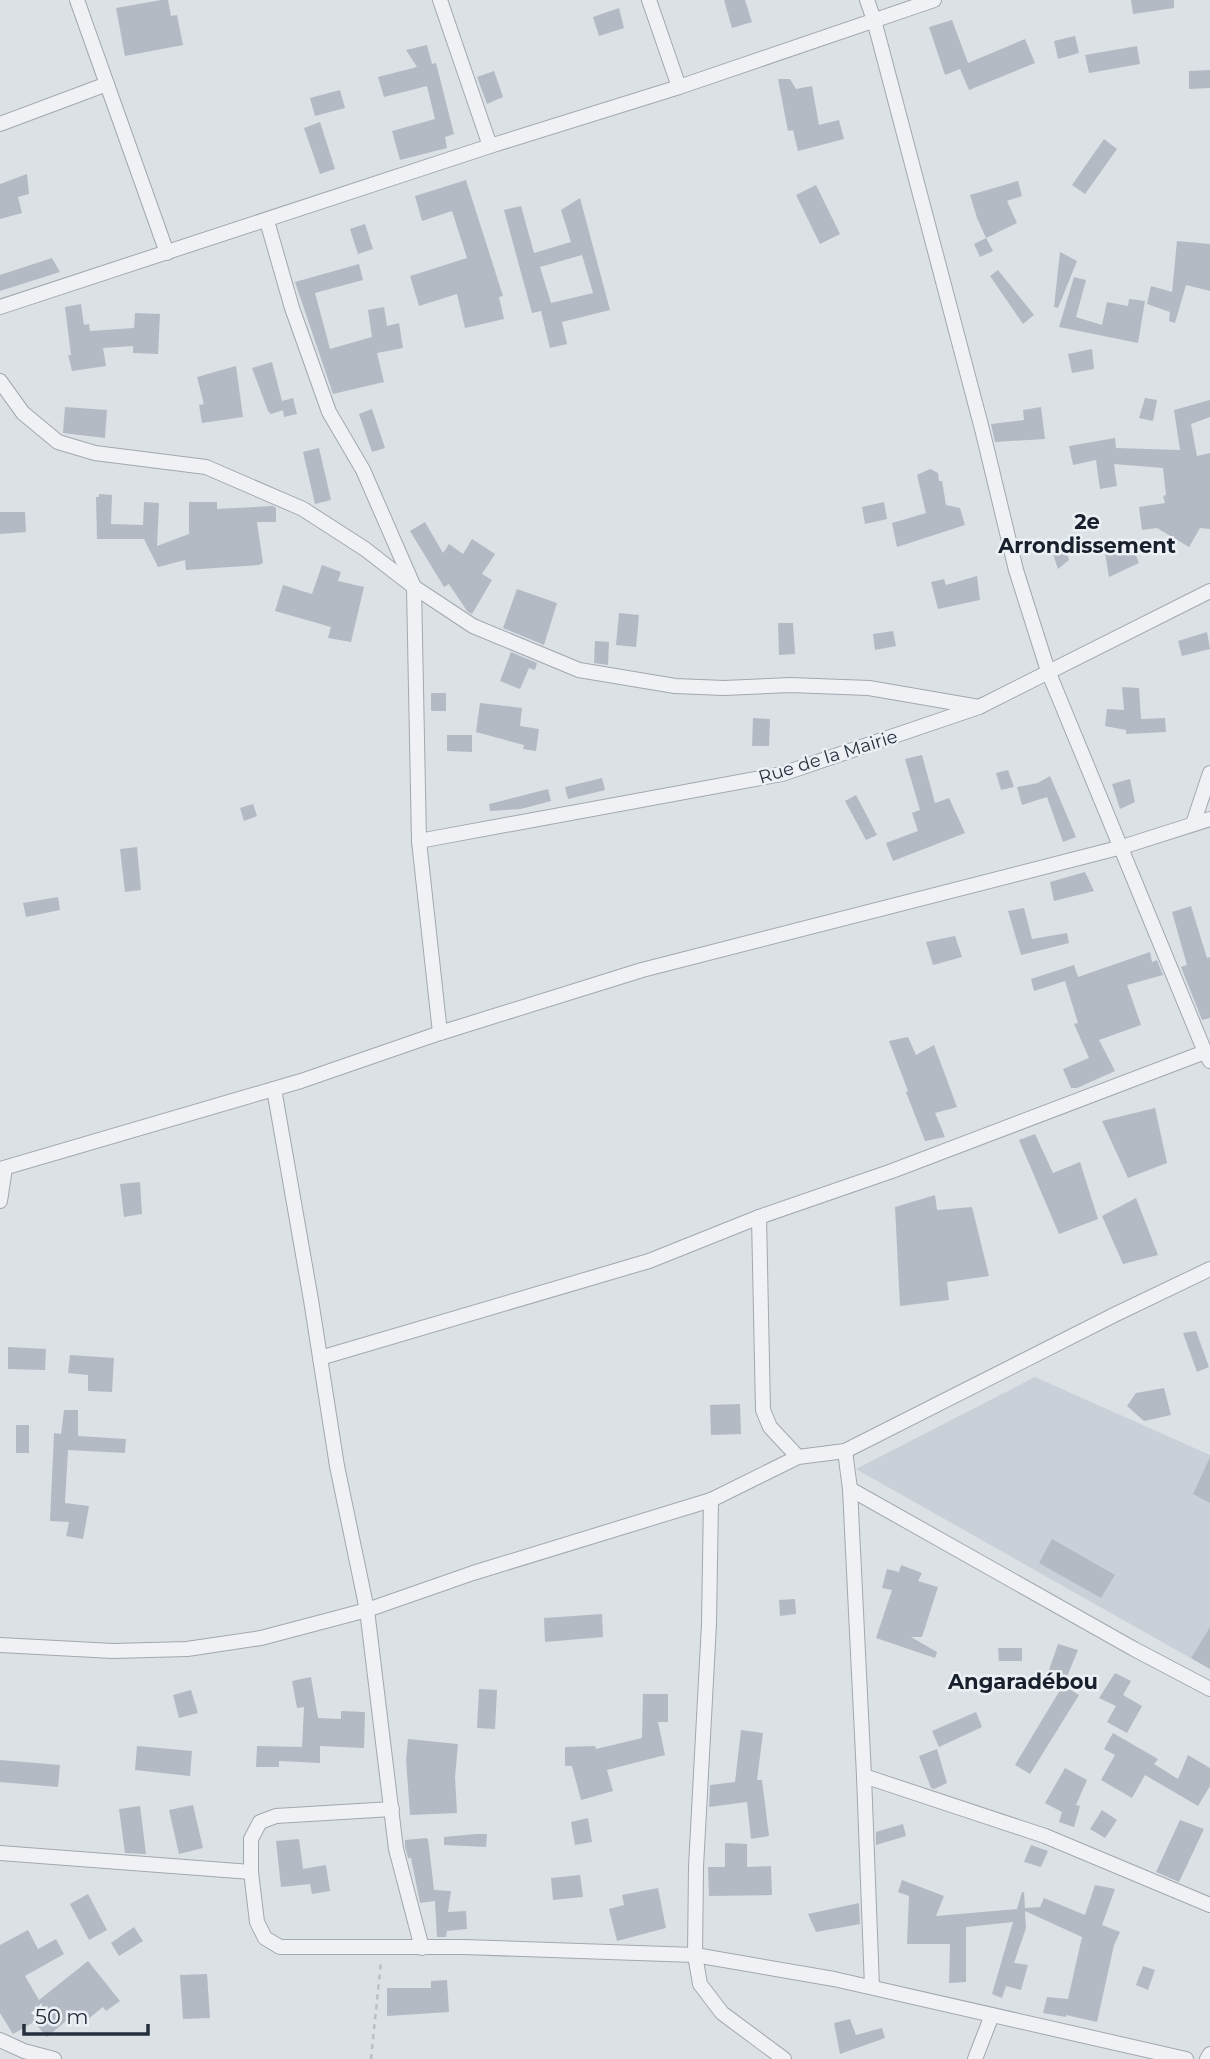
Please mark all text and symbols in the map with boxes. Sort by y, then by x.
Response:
district label: 2e Arrondissement [997,509,1176,558]
street label: Rue de la Mairie [756,725,900,789]
district label: Angaradébou [947,1669,1098,1694]
scale bar [24,1993,149,2037]
text: 50 m [35,2004,89,2029]

